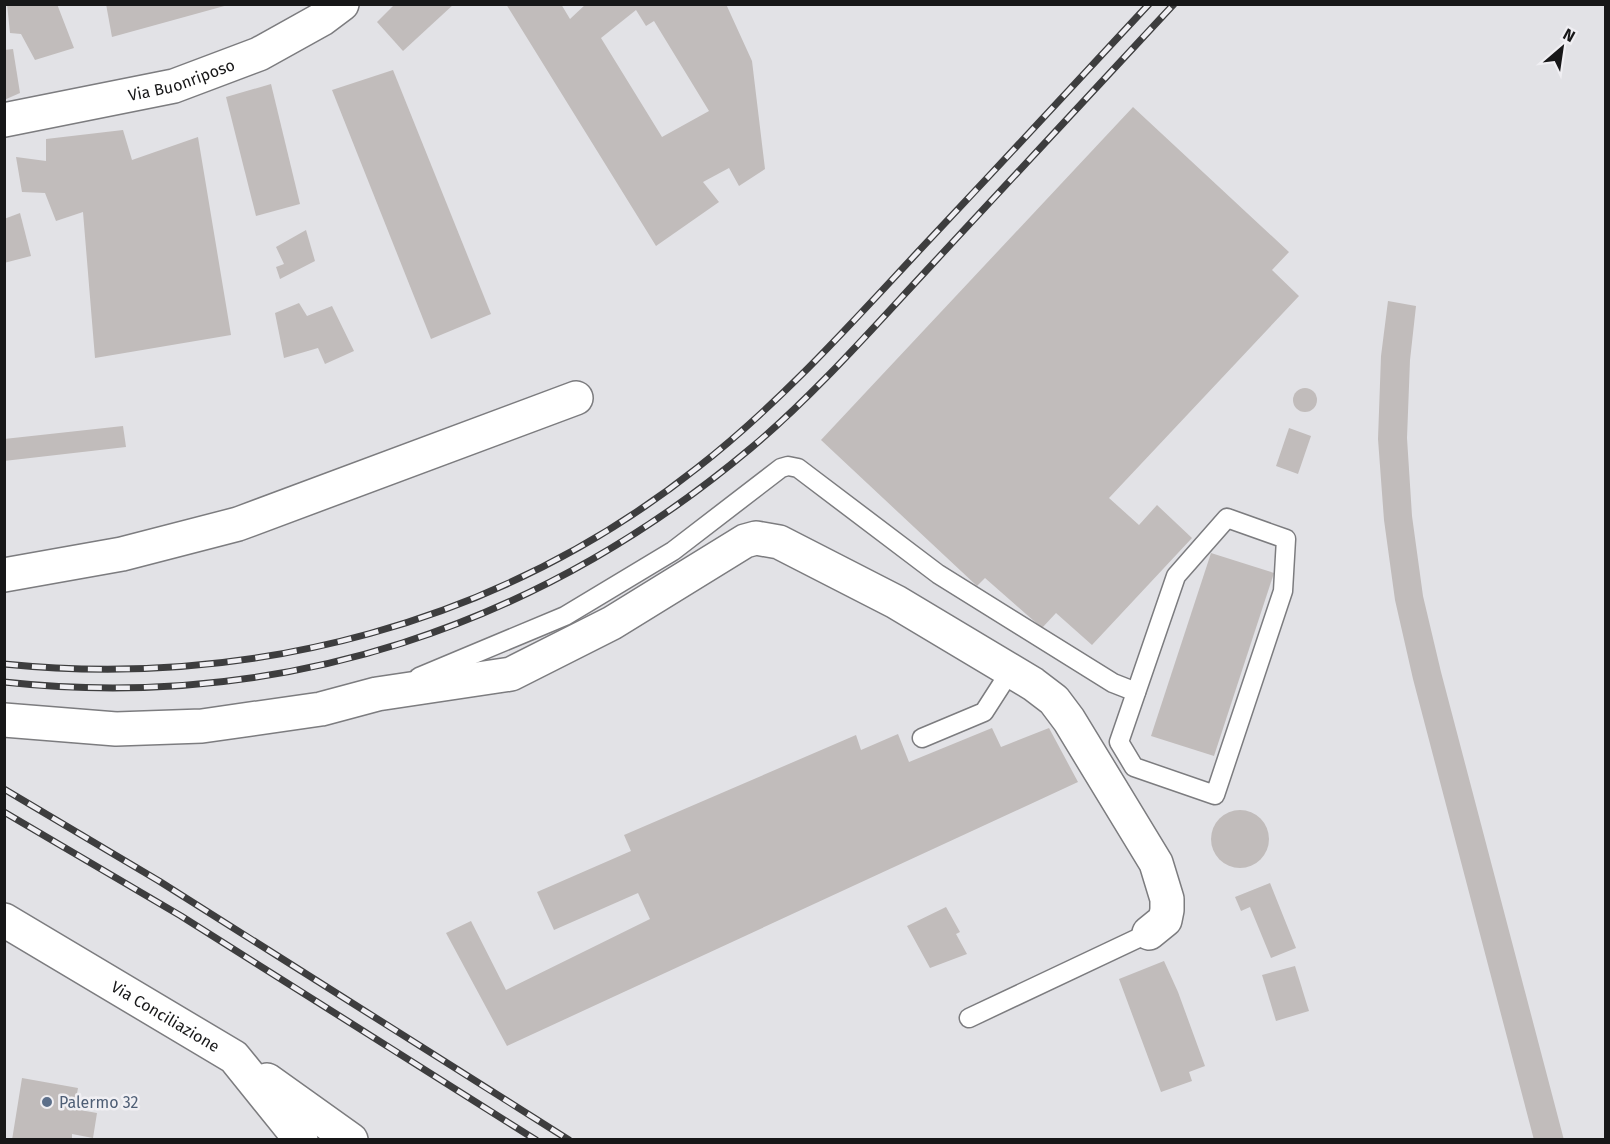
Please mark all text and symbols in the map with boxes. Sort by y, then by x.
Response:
north arrow [1532,18,1592,78]
text: N [1560,24,1578,46]
street label: Via Buonriposo [126,55,237,104]
street label: Via Conciliazione [108,977,223,1056]
place label: Palermo 32 [59,1093,139,1112]
marker: Palermo 32 [40,1095,54,1109]

